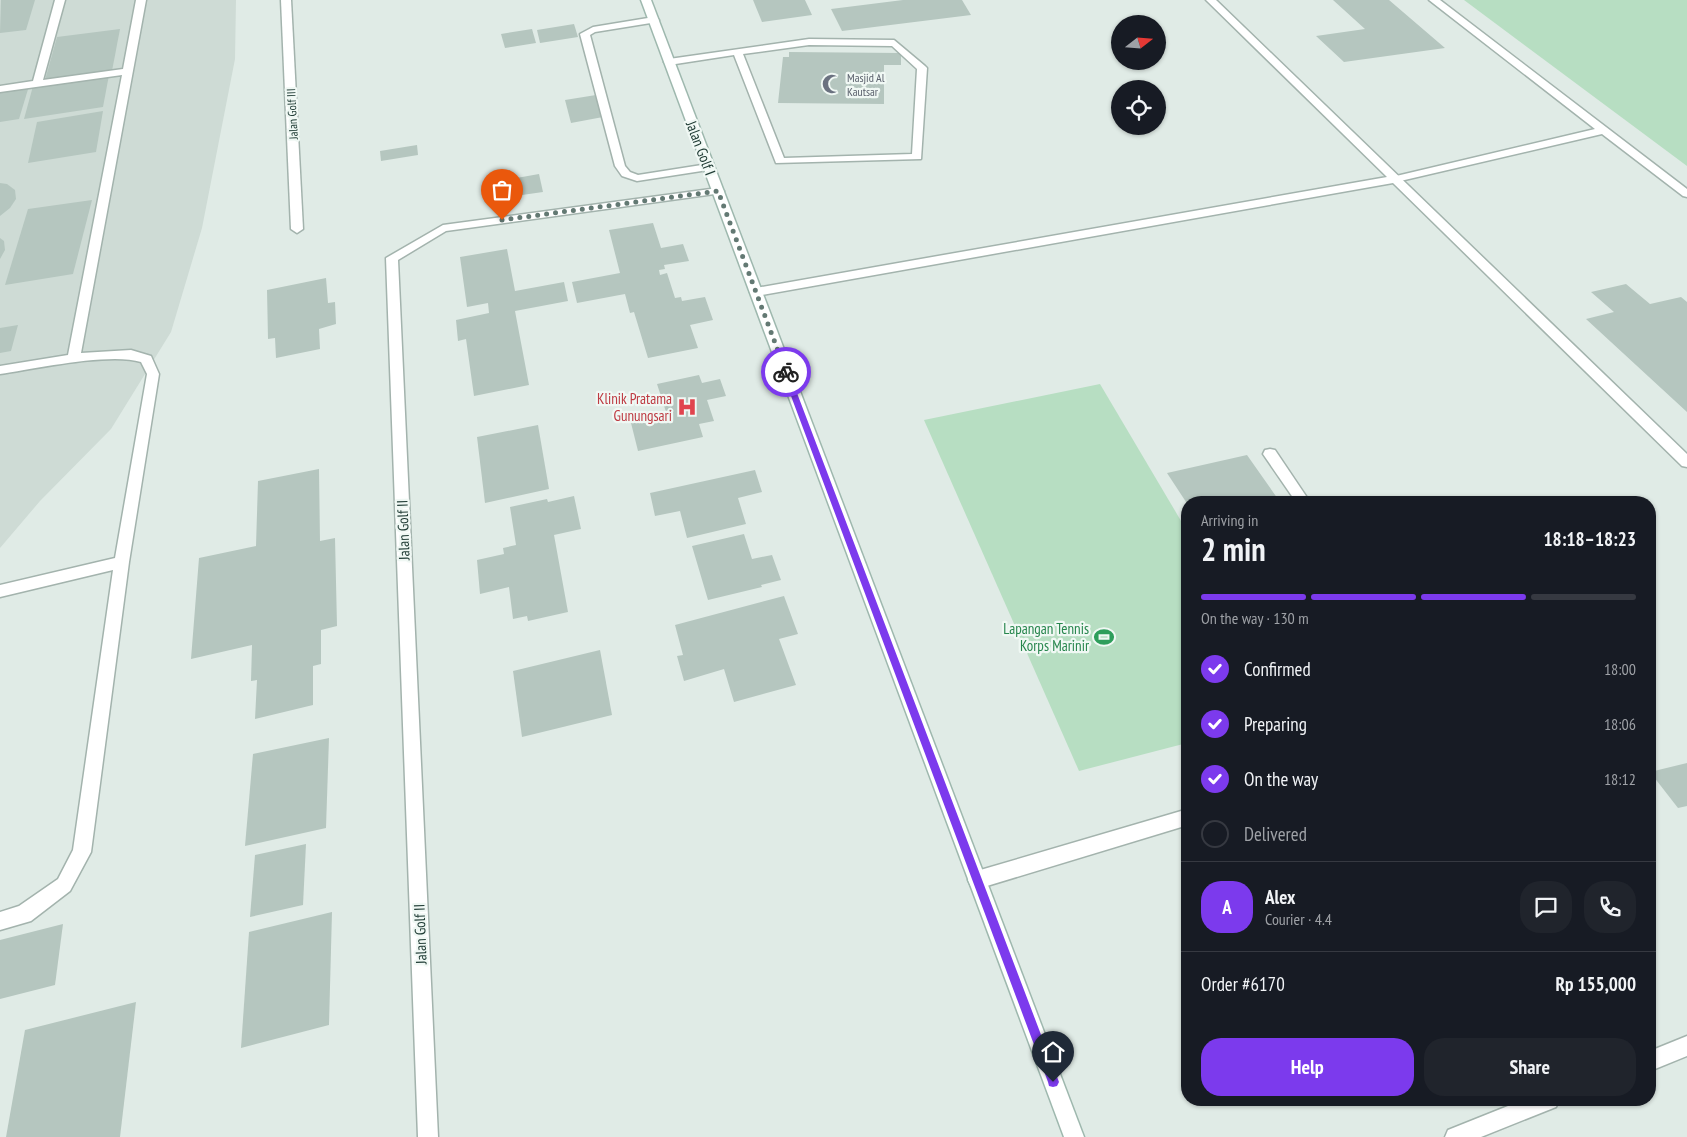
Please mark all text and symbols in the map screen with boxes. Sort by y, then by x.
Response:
north arrow [1111,15,1166,70]
map controls [1111,15,1166,135]
place label: Masjid Al Kautsar [847,70,885,99]
mosque icon: Masjid Al Kautsar [821,73,843,95]
button: locate [1111,80,1166,135]
street label: Jalan Golf III [283,88,301,141]
street label: Jalan Golf I [682,117,720,178]
pin [481,169,523,220]
icon: bag [488,176,516,204]
courier [761,347,811,397]
icon: bike [772,358,800,386]
place label: Klinik Pratama Gunungsari [597,389,672,425]
hospital icon: Klinik Pratama Gunungsari [676,396,698,418]
street label: Jalan Golf II [392,500,414,561]
text: Arriving in [1201,510,1258,530]
text: 18:18–18:23 [1543,527,1636,551]
text: 2 min [1201,528,1266,570]
text: On the way · 130 m [1201,608,1309,628]
place label: Lapangan Tennis Korps Marinir [1003,619,1090,655]
sports icon: Lapangan Tennis Korps Marinir [1093,626,1115,648]
icon: check [1201,655,1229,683]
text: Confirmed [1244,657,1311,681]
text: 18:00 [1604,659,1636,679]
icon: check [1201,710,1229,738]
text: Preparing [1244,712,1307,736]
text: 18:06 [1604,714,1636,734]
icon: check [1201,765,1229,793]
text: On the way [1244,767,1318,791]
text: 18:12 [1604,769,1636,789]
text: Delivered [1244,822,1307,846]
button: chat [1520,881,1572,933]
button: phone [1584,881,1636,933]
text: Alex [1265,885,1295,909]
text: A [1222,895,1232,919]
street label: Jalan Golf II [409,904,431,965]
text: Courier · 4.4 [1265,909,1332,929]
text: Order #6170 [1201,972,1285,996]
text: Rp 155,000 [1555,972,1636,996]
pin [1032,1031,1074,1082]
icon: home [1039,1038,1067,1066]
button: Help [1201,1038,1414,1096]
button: Share [1424,1038,1636,1096]

